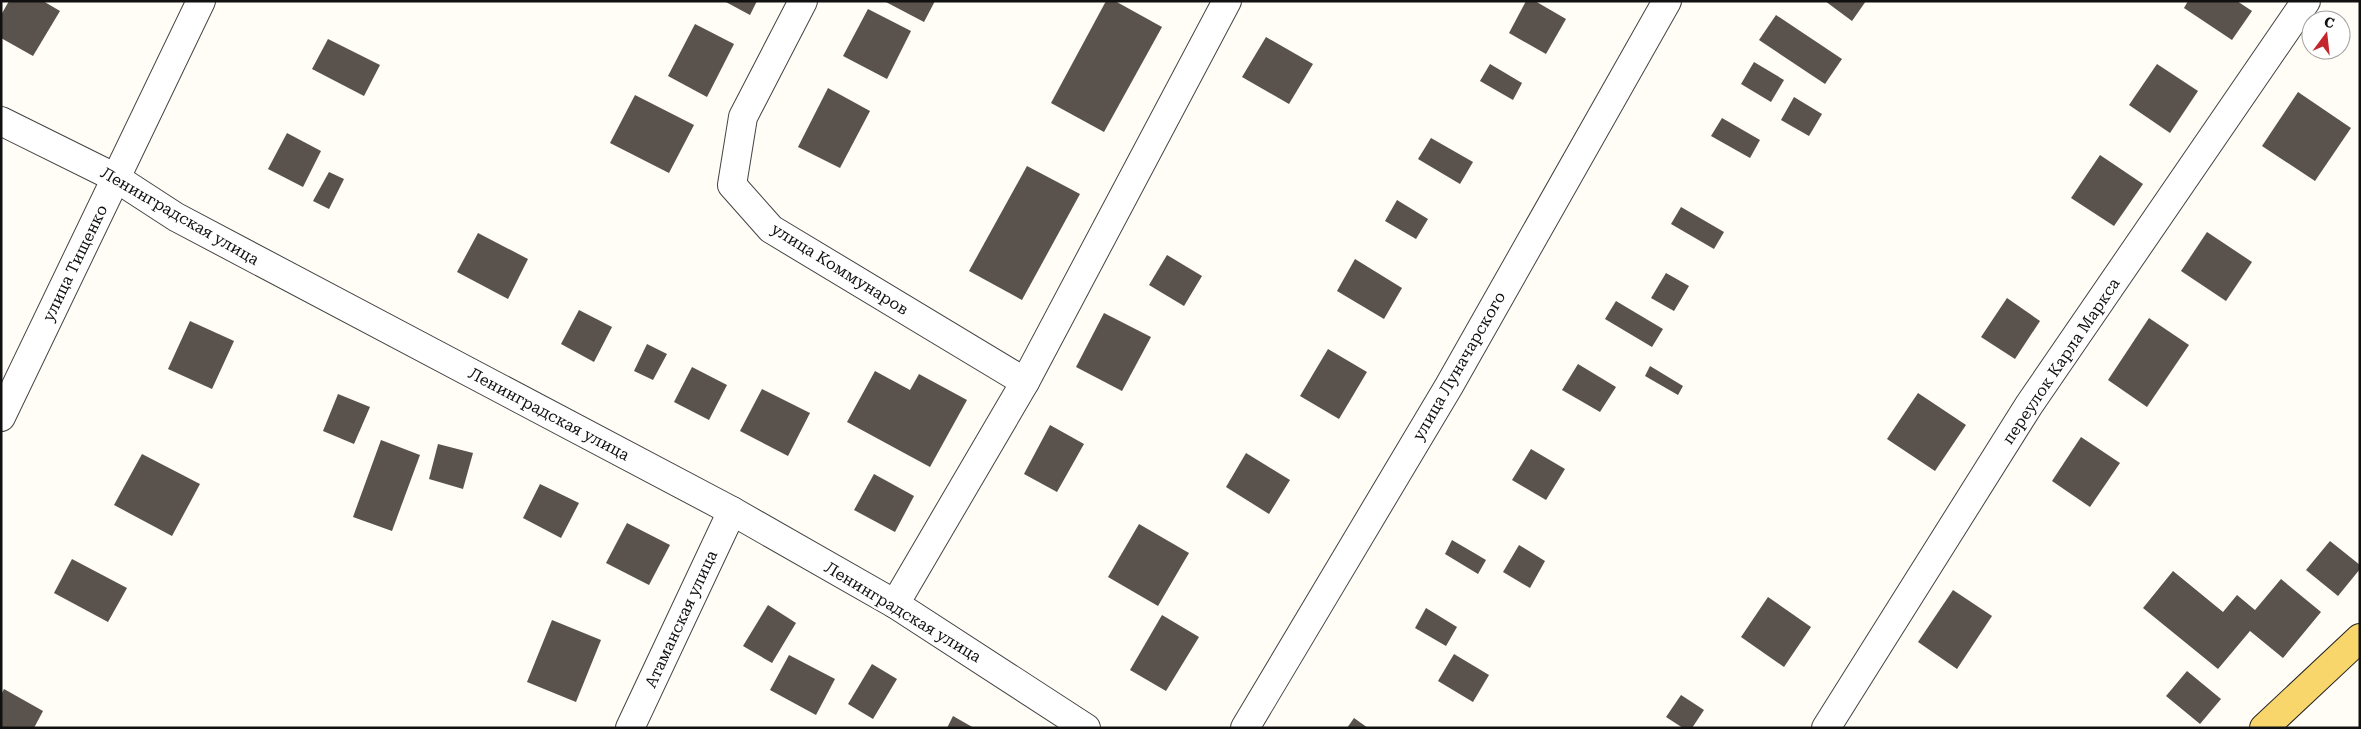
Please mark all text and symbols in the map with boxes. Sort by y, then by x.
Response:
north arrow [2301,10,2351,60]
text: С [2323,13,2336,31]
street label: Ленинградская улица [98,163,263,269]
street label: улица Тищенко [39,201,112,324]
street label: улица Коммунаров [768,219,912,319]
street label: переулок Карла Маркса [1998,274,2124,448]
street label: улица Луначарского [1409,288,1510,444]
street label: Ленинградская улица [465,364,633,465]
street label: Атаманская улица [641,547,721,691]
street label: Ленинградская улица [821,558,985,666]

